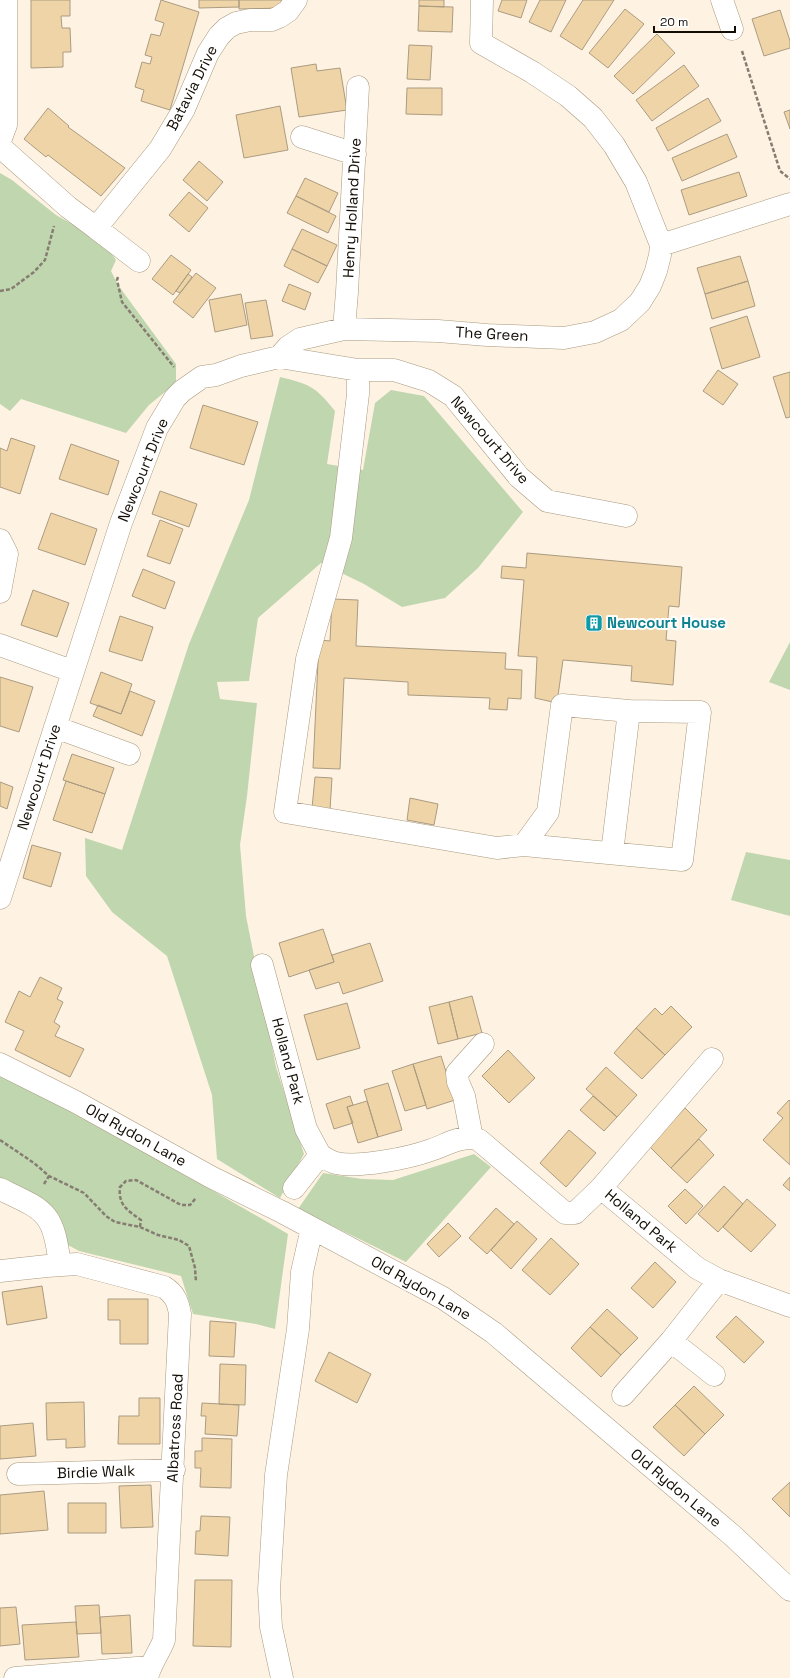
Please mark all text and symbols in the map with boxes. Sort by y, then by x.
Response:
scale bar [654,8,735,34]
text: 20 m [660,14,688,30]
street label: Batavia Drive [162,42,221,134]
street label: Henry Holland Drive [338,137,365,279]
street label: The Green [455,322,529,345]
street label: Newcourt Drive [447,392,534,488]
street label: Newcourt Drive [113,415,172,525]
building icon: Newcourt House [584,613,604,633]
place label: Newcourt House [607,613,726,632]
street label: Newcourt Drive [12,721,65,832]
street label: Holland Park [268,1015,309,1106]
street label: Old Rydon Lane [82,1099,190,1170]
street label: Holland Park [601,1185,682,1256]
street label: Old Rydon Lane [368,1251,475,1324]
street label: Albatross Road [162,1373,187,1483]
street label: Old Rydon Lane [627,1444,726,1531]
street label: Birdie Walk [57,1461,135,1482]

